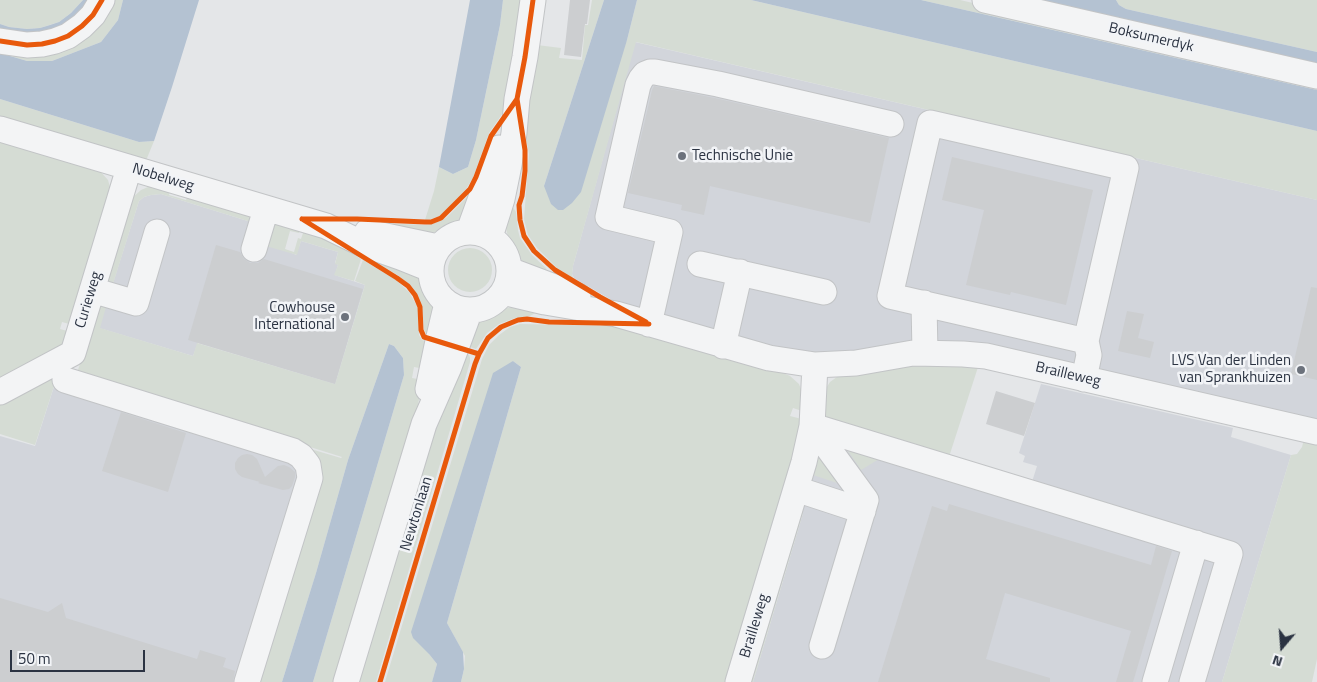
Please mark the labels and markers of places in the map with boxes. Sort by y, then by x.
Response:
place label: Technische Unie [692,147,793,165]
marker: Technische Unie [676,150,688,162]
place label: Cowhouse International [254,299,335,334]
marker: Cowhouse International [339,311,351,323]
place label: LVS Van der Linden van Sprankhuizen [1171,352,1291,387]
marker: LVS Van der Linden van Sprankhuizen [1295,364,1307,376]

